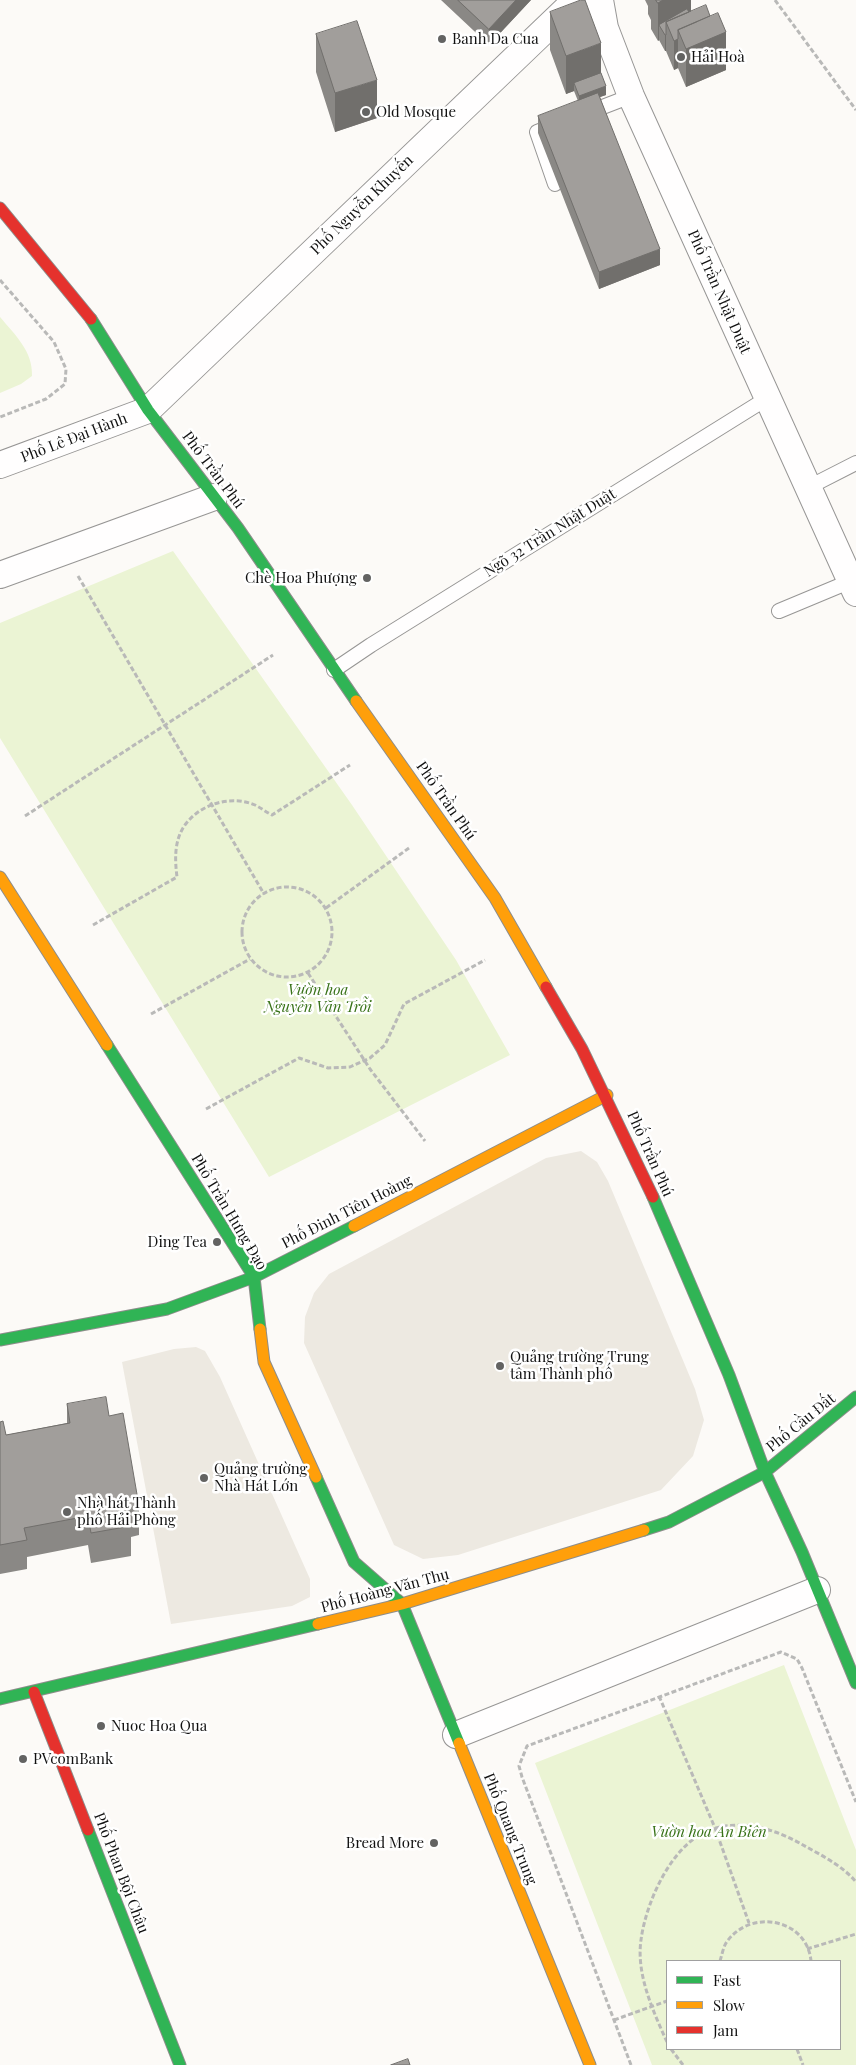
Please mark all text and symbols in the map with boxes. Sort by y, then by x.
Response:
place label: Banh Da Cua [452,30,539,48]
marker: Banh Da Cua [436,33,448,45]
place label: Hải Hoà [691,48,745,66]
marker: Hải Hoà [675,51,687,63]
place label: Old Mosque [376,103,456,121]
marker: Old Mosque [360,106,372,118]
street label: Phố Nguyễn Khuyến [307,151,417,259]
street label: Phố Trần Nhật Duật [684,227,754,357]
street label: Phố Lê Đại Hành [18,409,130,467]
street label: Phố Trần Phú [178,428,248,512]
street label: Ngõ 32 Trần Nhật Duật [481,485,619,581]
place label: Chè Hoa Phượng [245,569,357,587]
marker: Chè Hoa Phượng [361,572,373,584]
street label: Phố Trần Phú [412,758,480,844]
park label: Vườn hoa Nguyễn Văn Trỗi [264,981,372,1016]
street label: Phố Trần Phú [623,1108,677,1200]
street label: Phố Trần Hưng Đạo [187,1151,271,1273]
street label: Phố Đinh Tiên Hoàng [279,1171,415,1253]
place label: Ding Tea [148,1233,207,1251]
marker: Ding Tea [211,1236,223,1248]
place label: Quảng trường Trung tâm Thành phố [510,1348,649,1383]
marker: Quảng trường Trung tâm Thành phố [494,1360,506,1372]
street label: Phố Cầu Đất [763,1390,839,1456]
place label: Quảng trường Nhà Hát Lớn [214,1460,307,1495]
marker: Quảng trường Nhà Hát Lớn [198,1472,210,1484]
place label: Nhà hát Thành phố Hải Phòng [77,1494,176,1529]
marker: Nhà hát Thành phố Hải Phòng [61,1506,73,1518]
street label: Phố Hoàng Văn Thụ [319,1565,451,1617]
place label: Nuoc Hoa Qua [111,1717,207,1735]
marker: Nuoc Hoa Qua [95,1720,107,1732]
place label: PVcomBank [33,1750,113,1768]
marker: PVcomBank [17,1753,29,1765]
street label: Phố Quang Trung [479,1771,541,1887]
street label: Phố Phan Bội Châu [90,1810,152,1936]
park label: Vườn hoa An Biên [651,1823,767,1841]
place label: Bread More [346,1834,424,1852]
marker: Bread More [428,1837,440,1849]
legend [666,1960,841,2050]
text: Fast [713,1970,741,1990]
text: Slow [713,1995,745,2015]
text: Jam [713,2020,738,2040]

